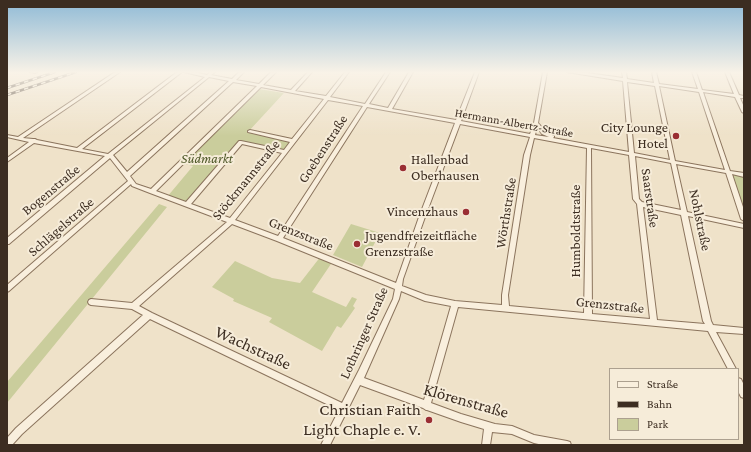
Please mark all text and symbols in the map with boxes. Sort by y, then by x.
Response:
street label: Hermann-Albertz-Straße [454,105,574,141]
street label: Goebenstraße [295,112,351,186]
place label: City Lounge Hotel [601,120,668,152]
marker: City Lounge Hotel [671,131,681,141]
street label: Stöckmannstraße [208,136,284,224]
park label: Südmarkt [181,151,233,167]
place label: Hallenbad Oberhausen [411,152,479,184]
street label: Bogenstraße [19,161,83,219]
marker: Hallenbad Oberhausen [398,163,408,173]
street label: Saarstraße [638,167,662,229]
street label: Wörthstraße [492,176,520,250]
street label: Humboldtstraße [568,185,584,277]
street label: Nohlstraße [685,188,715,252]
street label: Schlägelstraße [25,194,97,260]
place label: Vincenzhaus [387,204,458,220]
marker: Vincenzhaus [461,207,471,217]
street label: Grenzstraße [266,213,336,255]
place label: Jugendfreizeitfläche Grenzstraße [365,228,477,260]
marker: Jugendfreizeitfläche Grenzstraße [352,239,362,249]
street label: Lothringer Straße [336,284,392,382]
street label: Grenzstraße [575,293,645,317]
street label: Wachstraße [212,322,294,374]
legend [609,368,739,440]
text: Straße [647,377,678,391]
street label: Klörenstraße [421,379,511,423]
text: Bahn [647,397,672,411]
place label: Christian Faith Light Chaple e. V. [303,400,421,440]
marker: Christian Faith Light Chaple e. V. [424,415,434,425]
text: Park [647,417,668,431]

